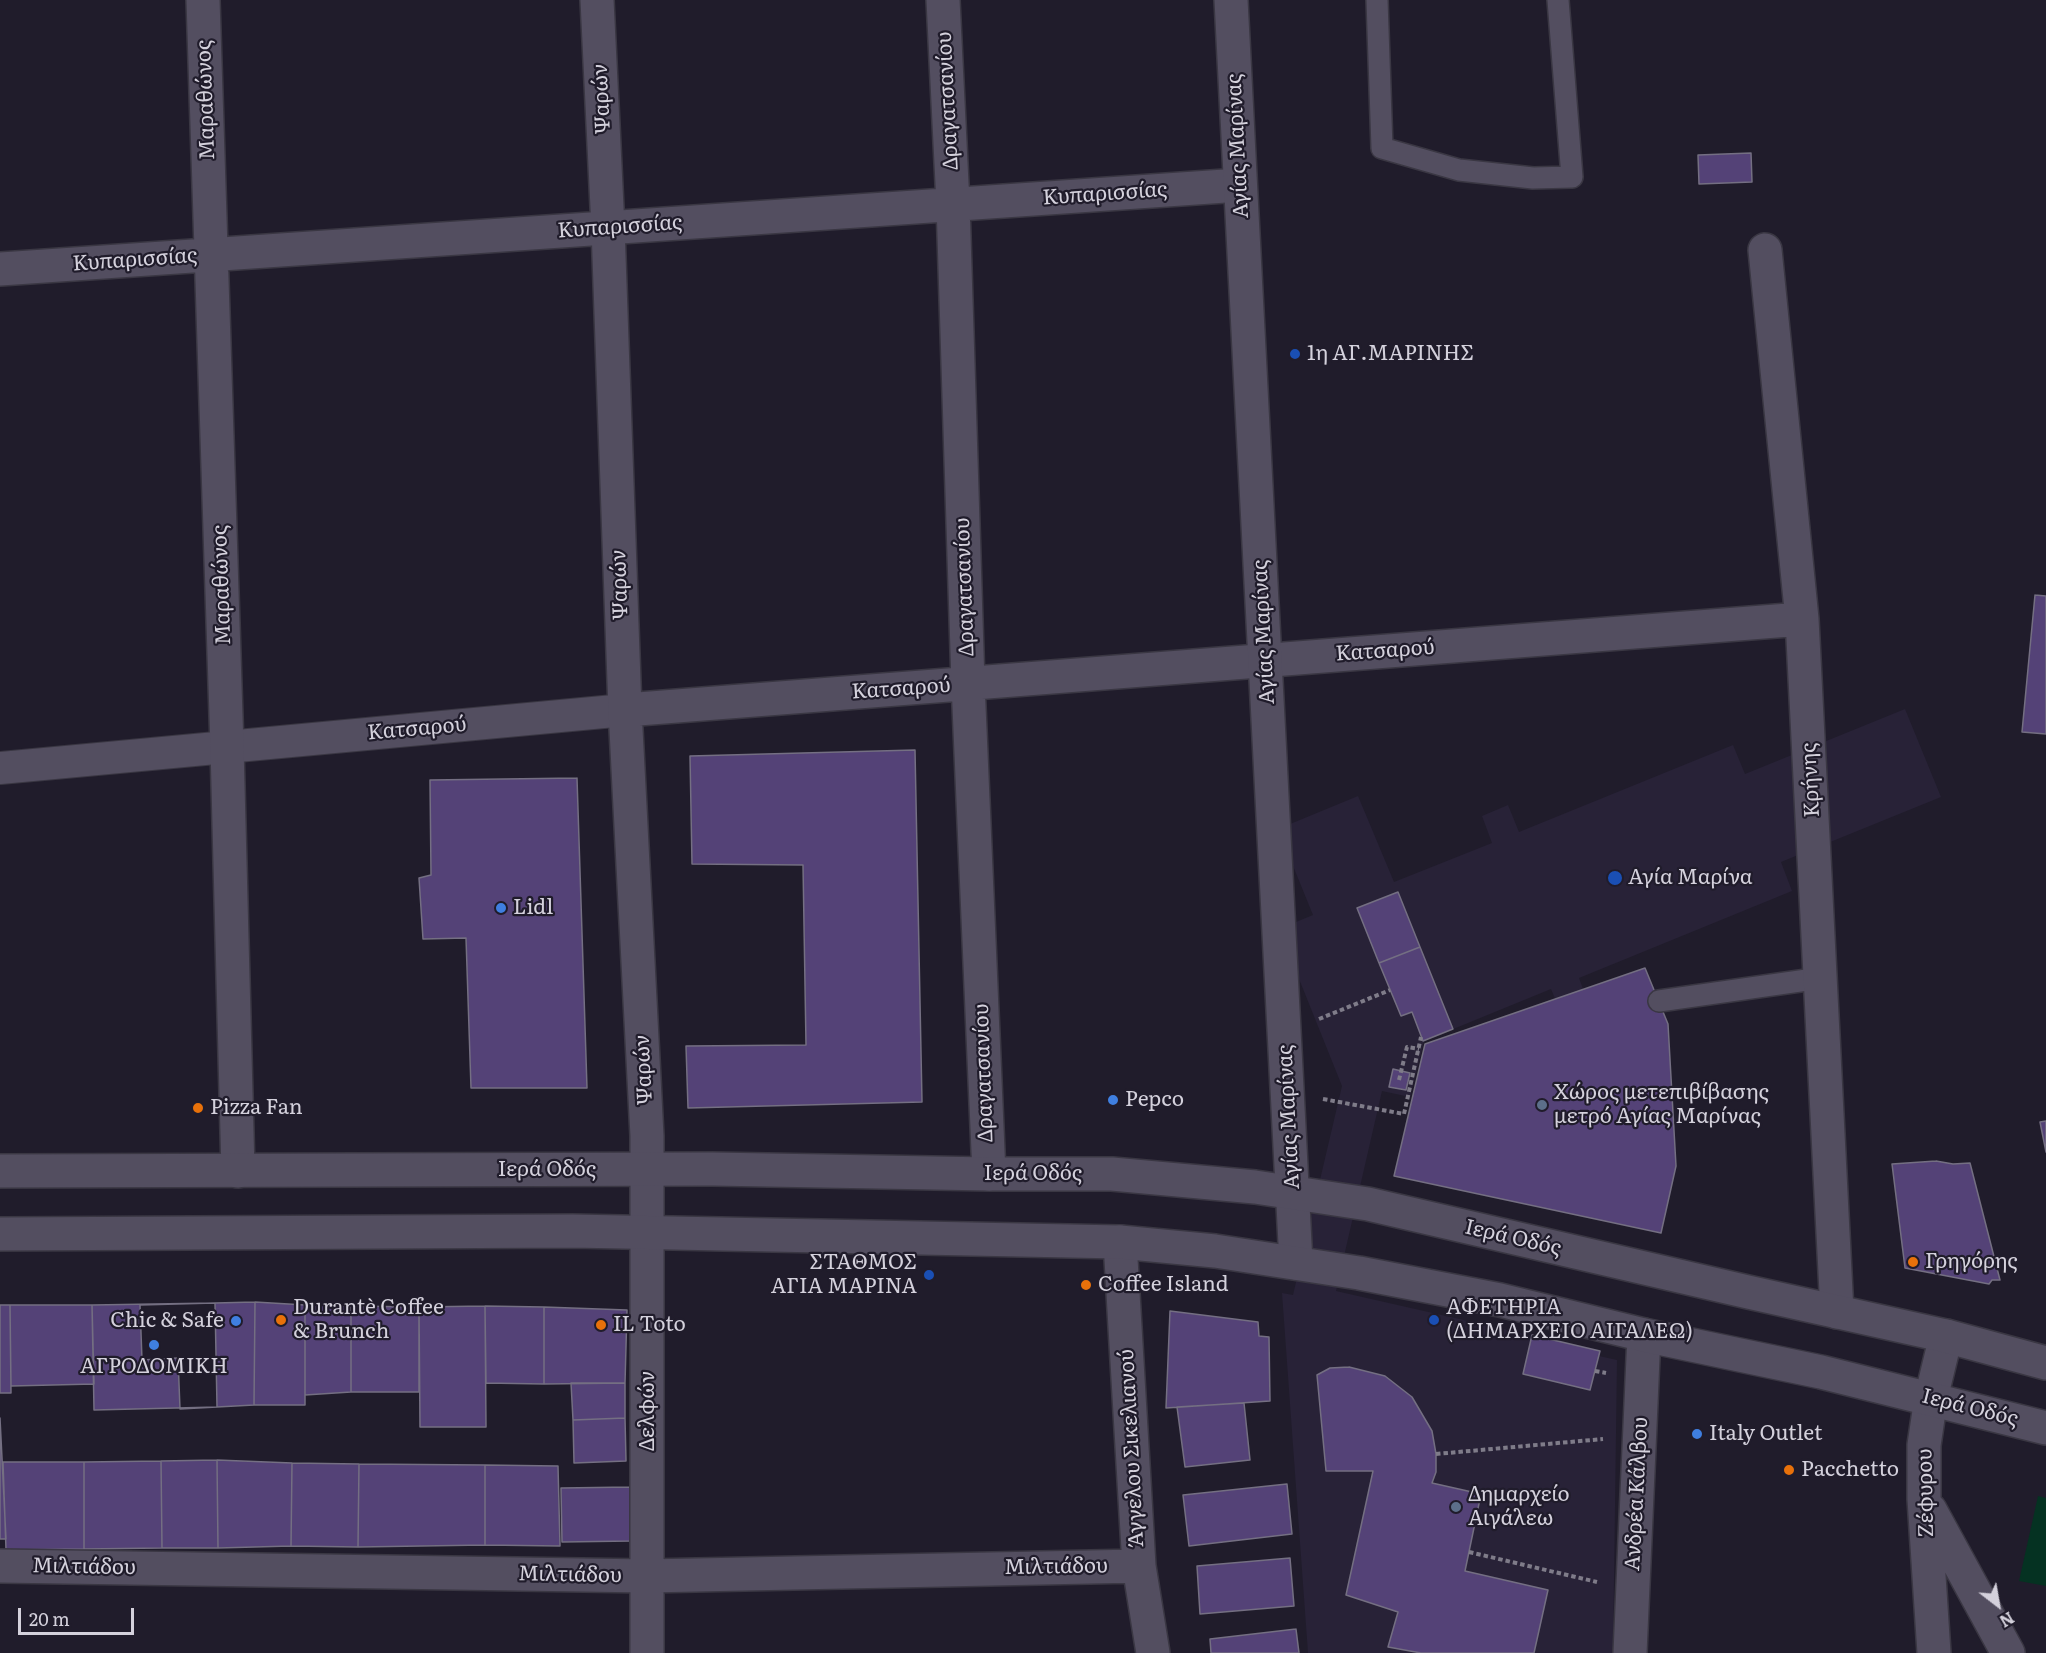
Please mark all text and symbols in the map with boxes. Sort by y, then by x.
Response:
street label: Δραγατσανίου [932,31,964,171]
street label: Μαραθώνος [191,39,221,161]
street label: Ψαρών [588,63,616,135]
street label: Αγίας Μαρίνας [1222,73,1254,219]
street label: Κυπαρισσίας [1042,177,1168,211]
street label: Κυπαρισσίας [557,210,683,244]
street label: Κυπαρισσίας [72,243,198,277]
place label: 1η ΑΓ.ΜΑΡΙΝΗΣ [1307,341,1474,367]
marker: 1η ΑΓ.ΜΑΡΙΝΗΣ [1288,347,1302,361]
street label: Δραγατσανίου [950,517,980,657]
street label: Μαραθώνος [207,524,237,646]
street label: Ψαρών [606,549,634,621]
street label: Αγίας Μαρίνας [1248,559,1280,705]
street label: Κατσαρού [1335,635,1435,667]
street label: Κατσαρού [851,673,951,705]
street label: Κατσαρού [366,712,468,746]
street label: Κρήνης [1796,742,1826,818]
place label: Αγία Μαρίνα [1628,865,1753,891]
marker: Αγία Μαρίνα [1606,869,1624,887]
place label: Lidl [513,895,553,921]
marker: Lidl [494,901,508,915]
street label: Δραγατσανίου [969,1003,999,1143]
street label: Ψαρών [630,1034,658,1106]
street label: Αγίας Μαρίνας [1273,1044,1305,1190]
place label: Χώρος μετεπιβίβασης μετρό Αγίας Μαρίνας [1554,1080,1769,1130]
place label: Pepco [1125,1087,1184,1113]
marker: Pepco [1106,1093,1120,1107]
place label: Pizza Fan [210,1095,303,1121]
marker: Χώρος μετεπιβίβασης μετρό Αγίας Μαρίνας [1535,1098,1549,1112]
marker: Pizza Fan [191,1101,205,1115]
street label: Ιερά Οδός [498,1157,596,1183]
street label: Ιερά Οδός [984,1161,1082,1187]
street label: Ιερά Οδός [1462,1215,1564,1261]
place label: Γρηγόρης [1925,1249,2018,1275]
place label: ΣΤΑΘΜΟΣ ΑΓΙΑ ΜΑΡΙΝΑ [771,1250,917,1300]
marker: Γρηγόρης [1906,1255,1920,1269]
marker: ΣΤΑΘΜΟΣ ΑΓΙΑ ΜΑΡΙΝΑ [922,1268,936,1282]
place label: Coffee Island [1098,1272,1229,1298]
marker: Coffee Island [1079,1278,1093,1292]
place label: Durantè Coffee & Brunch [293,1295,444,1345]
place label: ΑΦΕΤΗΡΙΑ (ΔΗΜΑΡΧΕΙΟ ΑΙΓΑΛΕΩ) [1446,1295,1693,1345]
place label: Chic & Safe [110,1308,224,1334]
place label: IL Toto [613,1312,686,1338]
marker: Durantè Coffee & Brunch [274,1313,288,1327]
marker: ΑΦΕΤΗΡΙΑ (ΔΗΜΑΡΧΕΙΟ ΑΙΓΑΛΕΩ) [1427,1313,1441,1327]
marker: Chic & Safe [229,1314,243,1328]
marker: IL Toto [594,1318,608,1332]
marker: ΑΓΡΟΔΟΜΙΚΗ [147,1338,161,1352]
street label: Άγγελου Σικελιανού [1114,1348,1150,1548]
place label: ΑΓΡΟΔΟΜΙΚΗ [80,1354,228,1380]
street label: Δελφών [635,1371,661,1451]
street label: Ιερά Οδός [1919,1384,2021,1432]
street label: Ανδρέα Κάλβου [1620,1416,1654,1572]
place label: Italy Outlet [1709,1421,1822,1447]
marker: Italy Outlet [1690,1427,1704,1441]
street label: Ζέφυρου [1913,1449,1939,1537]
place label: Pacchetto [1801,1457,1899,1483]
marker: Pacchetto [1782,1463,1796,1477]
place label: Δημαρχείο Αιγάλεω [1468,1482,1570,1532]
marker: Δημαρχείο Αιγάλεω [1449,1500,1463,1514]
street label: Μιλτιάδου [32,1553,136,1581]
street label: Μιλτιάδου [1004,1553,1108,1581]
street label: Μιλτιάδου [518,1561,622,1589]
north arrow [1968,1575,2028,1635]
scale bar [21,1596,136,1634]
text: 20 m [29,1605,70,1632]
text: N [1995,1607,2019,1634]

